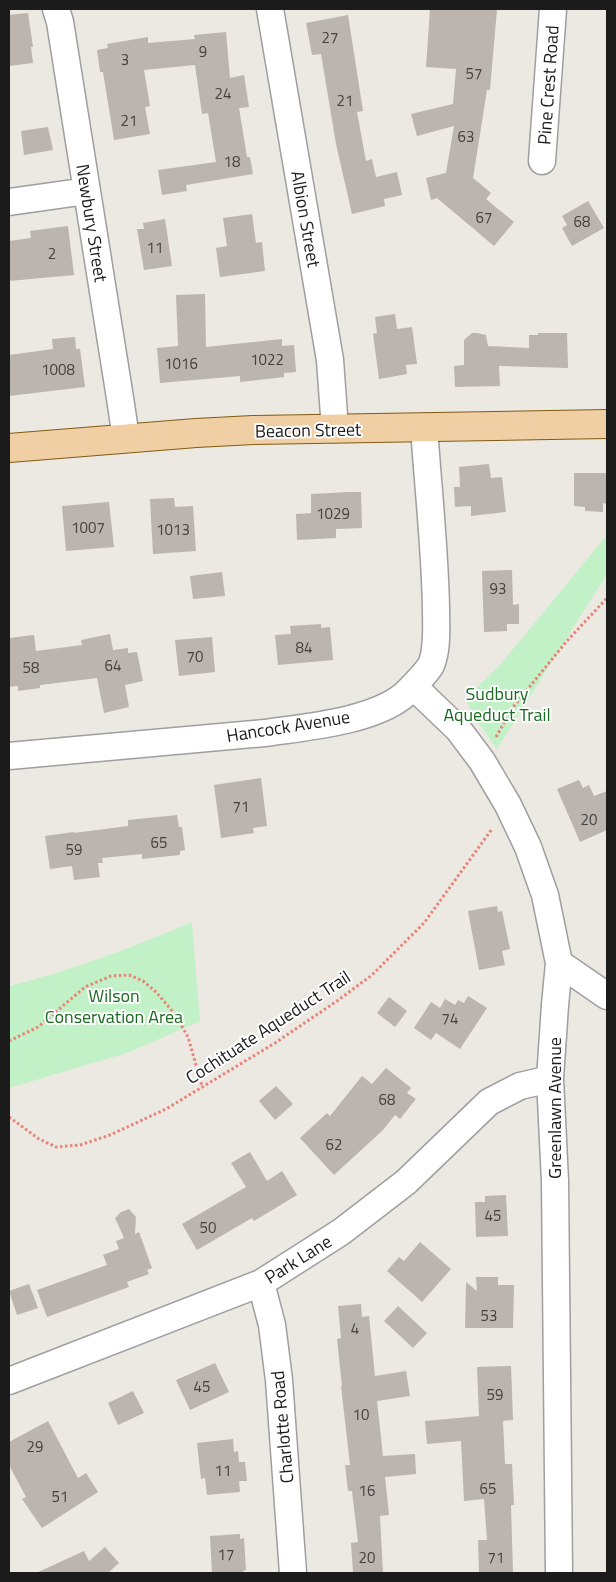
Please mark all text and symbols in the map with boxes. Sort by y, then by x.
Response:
street label: Pine Crest Road [530,24,566,146]
house number: 27 [322,26,338,49]
house number: 9 [199,40,207,63]
house number: 3 [121,48,129,71]
house number: 57 [466,62,482,85]
house number: 24 [215,82,231,105]
house number: 21 [337,89,353,112]
house number: 21 [121,109,137,132]
house number: 63 [458,125,474,148]
house number: 18 [224,150,240,173]
street label: Newbury Street [69,162,115,285]
street label: Albion Street [284,168,328,270]
house number: 67 [476,206,492,229]
house number: 68 [574,210,590,233]
house number: 11 [147,236,163,259]
house number: 2 [48,242,56,265]
house number: 1022 [250,348,284,371]
house number: 1016 [164,352,198,375]
house number: 1008 [41,358,75,381]
street label: Beacon Street [255,416,362,444]
house number: 1029 [316,502,350,525]
house number: 1007 [71,516,105,539]
house number: 1013 [156,518,190,541]
house number: 93 [490,577,506,600]
house number: 84 [296,636,312,659]
house number: 70 [187,645,203,668]
house number: 64 [105,654,121,677]
house number: 58 [23,656,39,679]
park label: Sudbury Aqueduct Trail [443,680,551,728]
street label: Hancock Avenue [224,703,352,749]
house number: 71 [233,795,249,818]
house number: 20 [581,808,597,831]
house number: 65 [151,831,167,854]
house number: 59 [66,838,82,861]
street label: Cochituate Aqueduct Trail [180,963,356,1091]
park label: Wilson Conservation Area [45,982,183,1030]
house number: 74 [442,1007,458,1030]
street label: Greenlawn Avenue [541,1037,568,1179]
house number: 68 [379,1088,395,1111]
house number: 62 [326,1133,342,1156]
house number: 45 [485,1204,501,1227]
house number: 50 [200,1216,216,1239]
street label: Park Lane [259,1228,337,1290]
house number: 53 [481,1304,497,1327]
house number: 4 [351,1317,359,1340]
street label: Charlotte Road [264,1370,300,1484]
house number: 45 [194,1375,210,1398]
house number: 59 [487,1383,503,1406]
house number: 10 [353,1403,369,1426]
house number: 29 [27,1435,43,1458]
house number: 11 [215,1459,231,1482]
house number: 65 [480,1477,496,1500]
house number: 16 [359,1479,375,1502]
house number: 51 [52,1485,68,1508]
house number: 17 [218,1543,234,1566]
house number: 20 [359,1546,375,1569]
house number: 71 [488,1546,504,1569]

